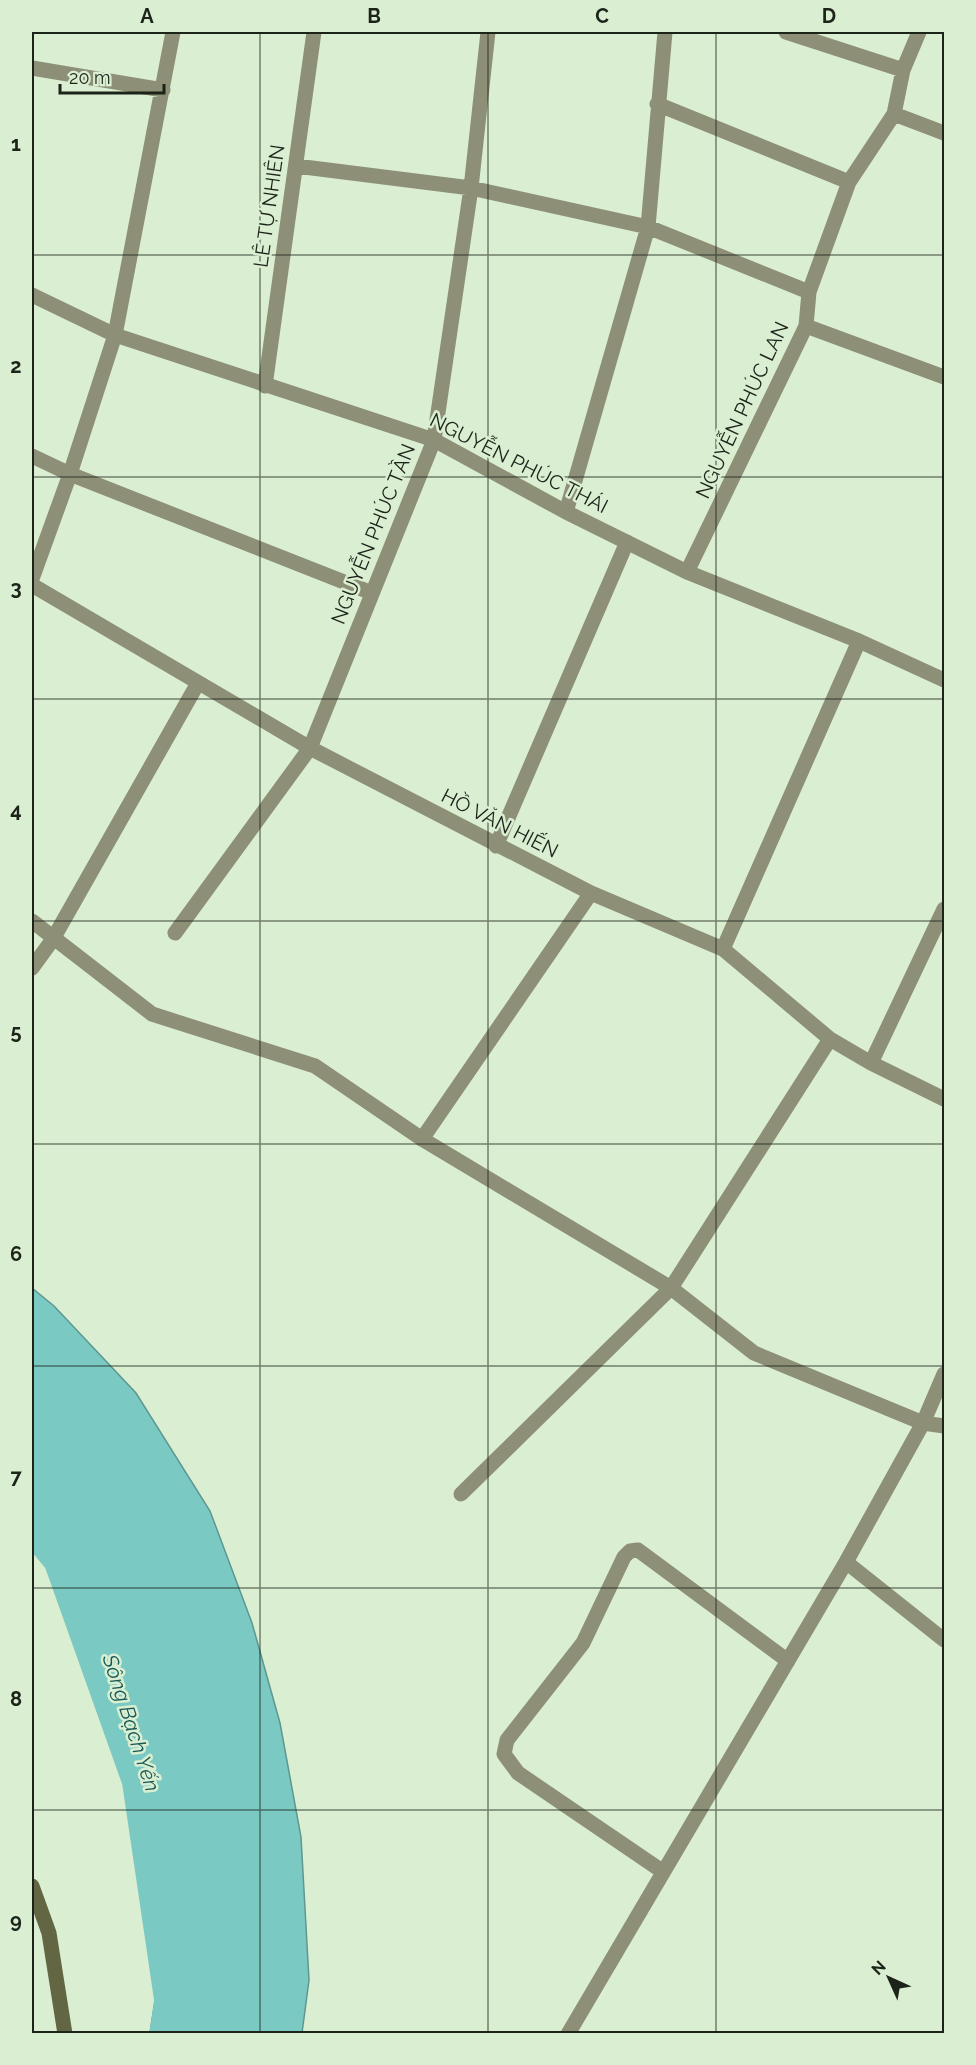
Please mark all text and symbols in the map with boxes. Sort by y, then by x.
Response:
text: A [140,4,154,28]
text: B [367,4,381,28]
text: C [595,4,609,28]
text: D [822,4,836,28]
scale bar [60,57,164,95]
text: 20 m [69,67,111,88]
text: 1 [11,132,21,156]
street label: LÊ TỰ NHIÊN [249,143,289,269]
street label: NGUYỄN PHÚC LAN [689,317,794,502]
text: 2 [10,354,22,378]
street label: NGUYỄN PHÚC THÁI [426,406,613,518]
street label: NGUYỄN PHÚC TẦN [324,440,420,628]
text: 3 [10,576,22,600]
street label: HỒ VĂN HIẾN [438,782,563,863]
text: 4 [10,798,22,822]
text: 5 [10,1020,22,1044]
text: 6 [10,1242,22,1266]
text: 7 [10,1465,22,1489]
water label: Sông Bạch Yến [97,1650,165,1795]
text: 8 [10,1687,22,1711]
text: 9 [10,1909,22,1933]
north arrow [859,1948,919,2008]
text: N [868,1957,890,1979]

